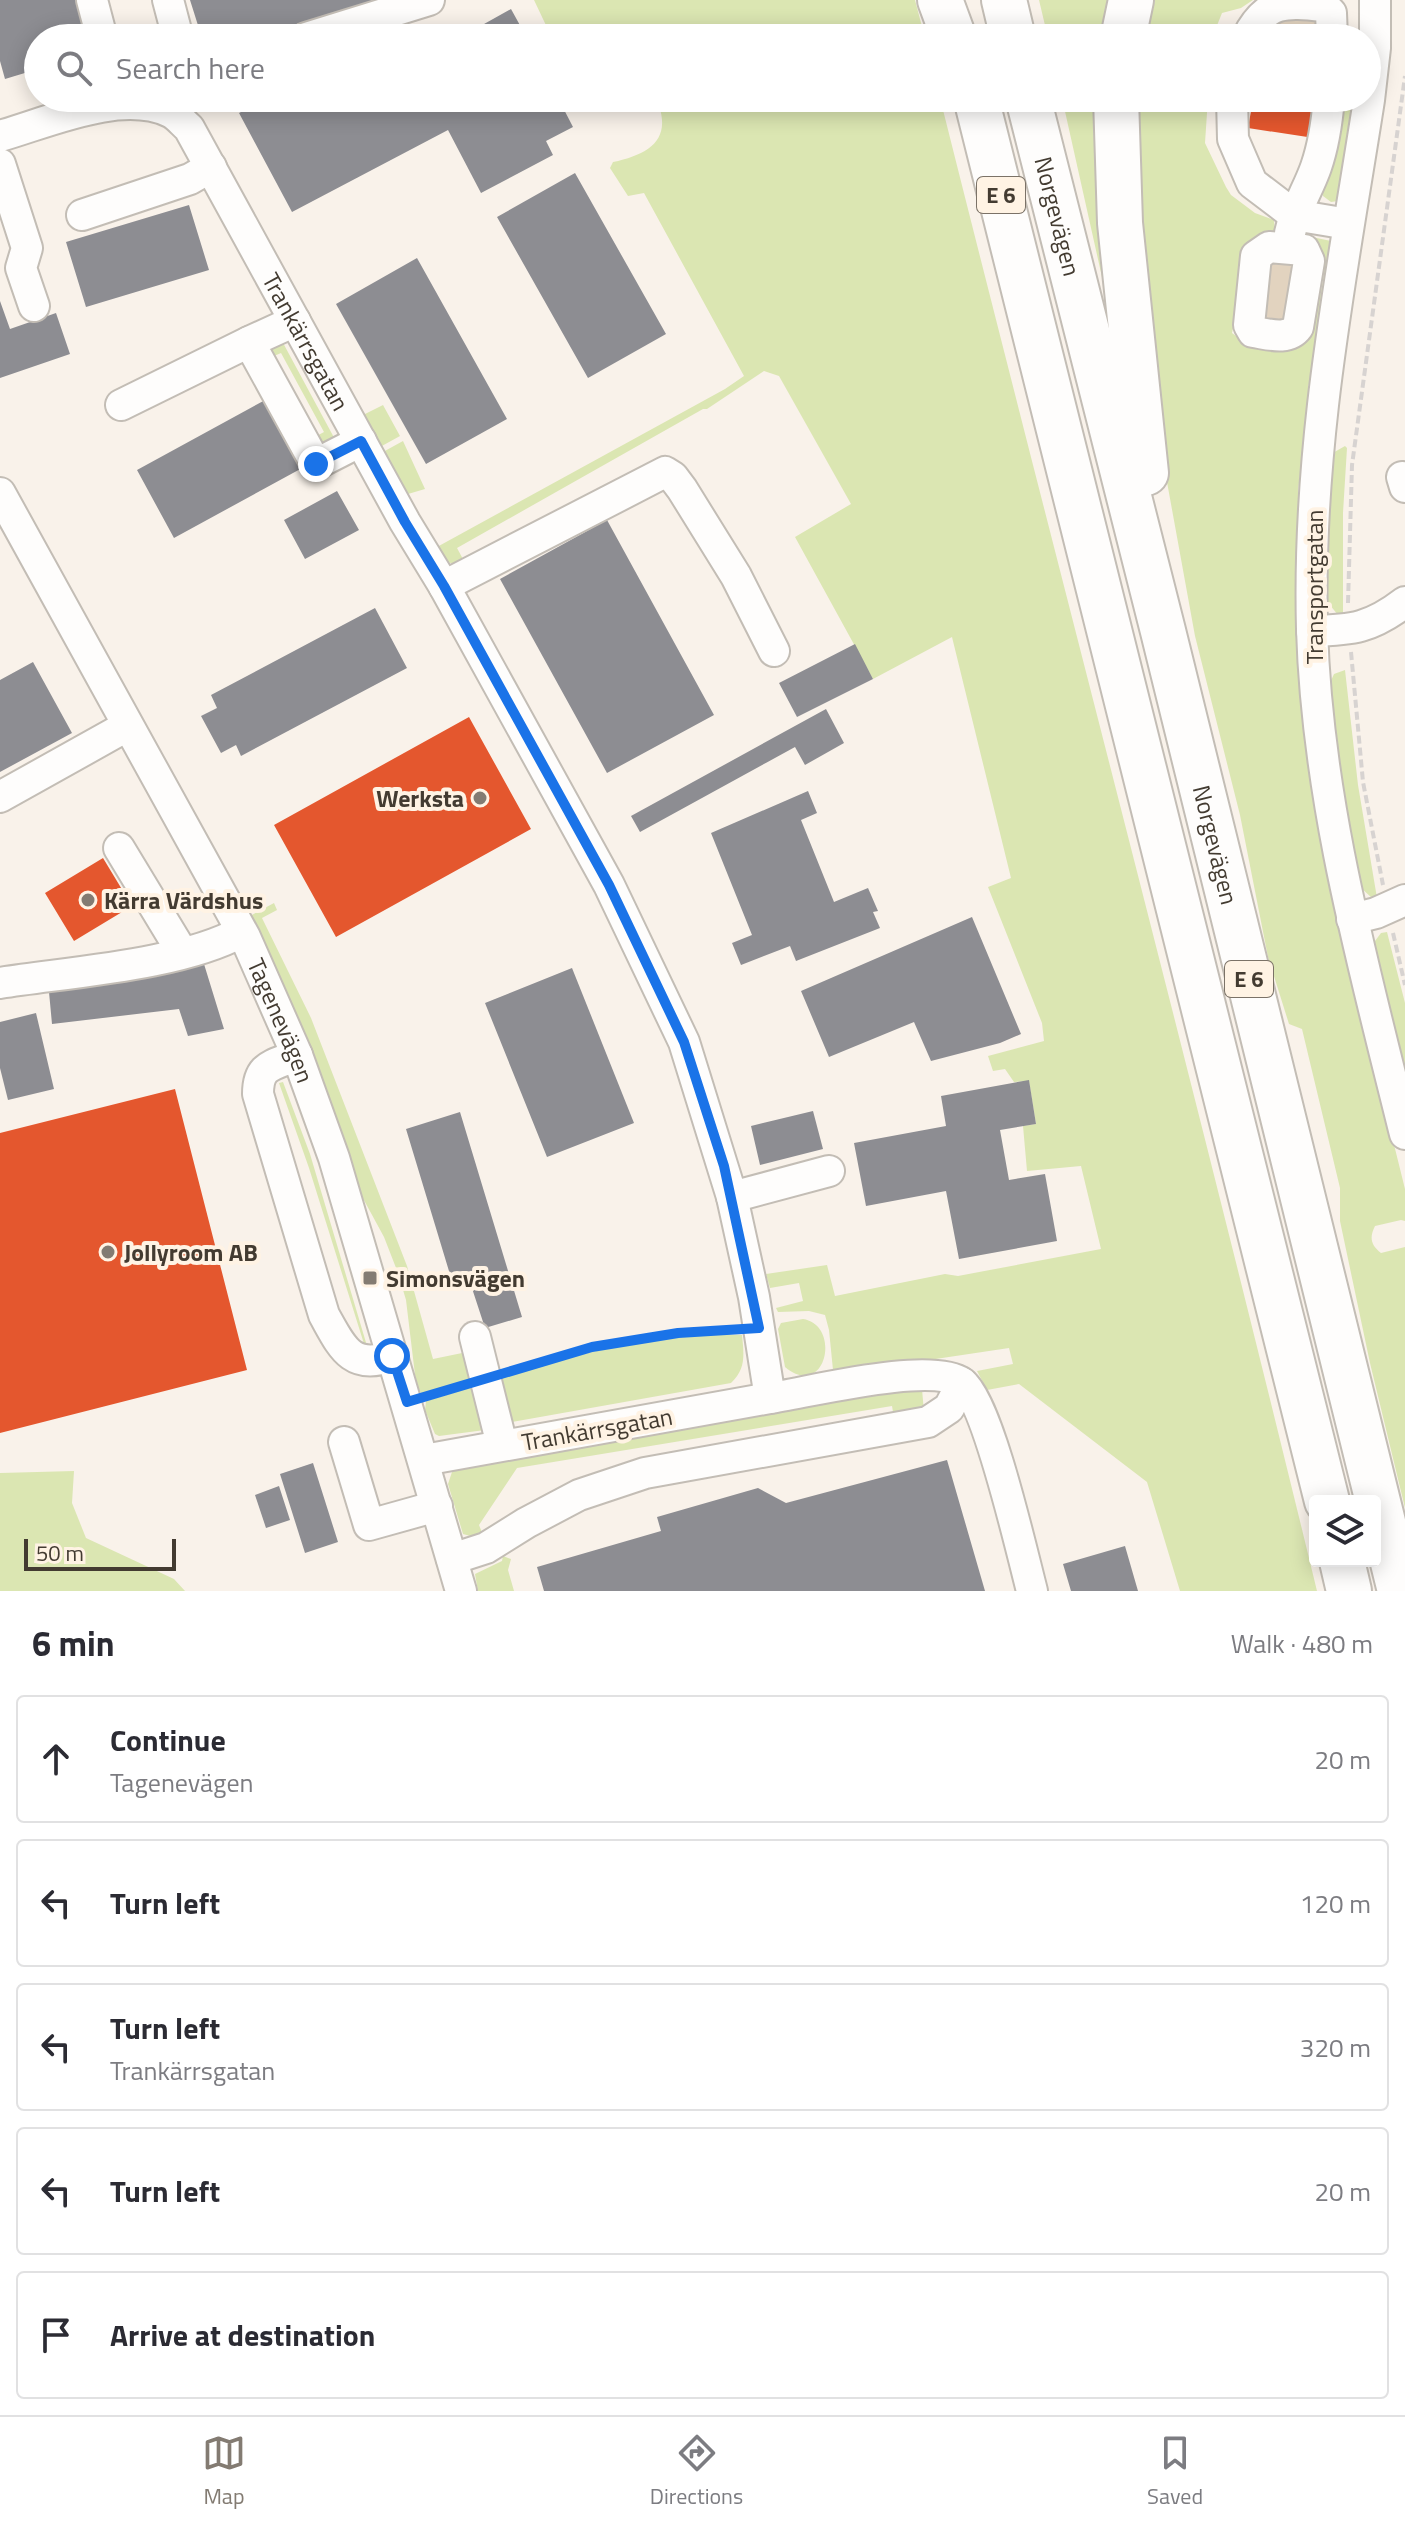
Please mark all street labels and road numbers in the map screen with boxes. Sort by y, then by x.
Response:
street label: Norgevägen [1026,153,1090,280]
road number: E 6 [977,177,1025,213]
street label: Trankärrsgatan [254,266,359,417]
street label: Transportgatan [1296,510,1332,664]
street label: Norgevägen [1184,781,1248,908]
street label: Tagenevägen [238,952,323,1088]
road number: E 6 [1225,961,1273,997]
street label: Trankärrsgatan [519,1398,675,1460]

